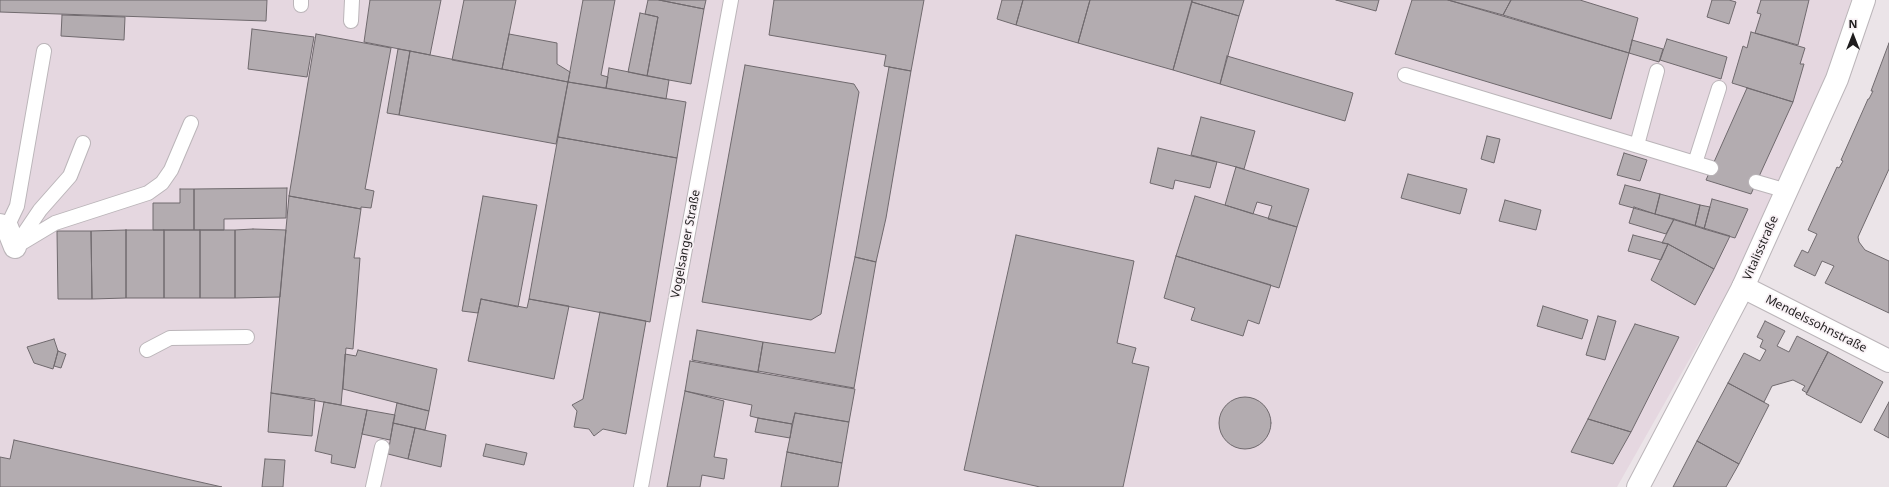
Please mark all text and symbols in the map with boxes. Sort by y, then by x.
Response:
north arrow [1833,16,1873,56]
text: N [1849,16,1857,31]
street label: Vogelsanger Straße [668,188,704,300]
street label: Vitalisstraße [1740,213,1782,283]
street label: Mendelssohnstraße [1763,292,1869,356]

